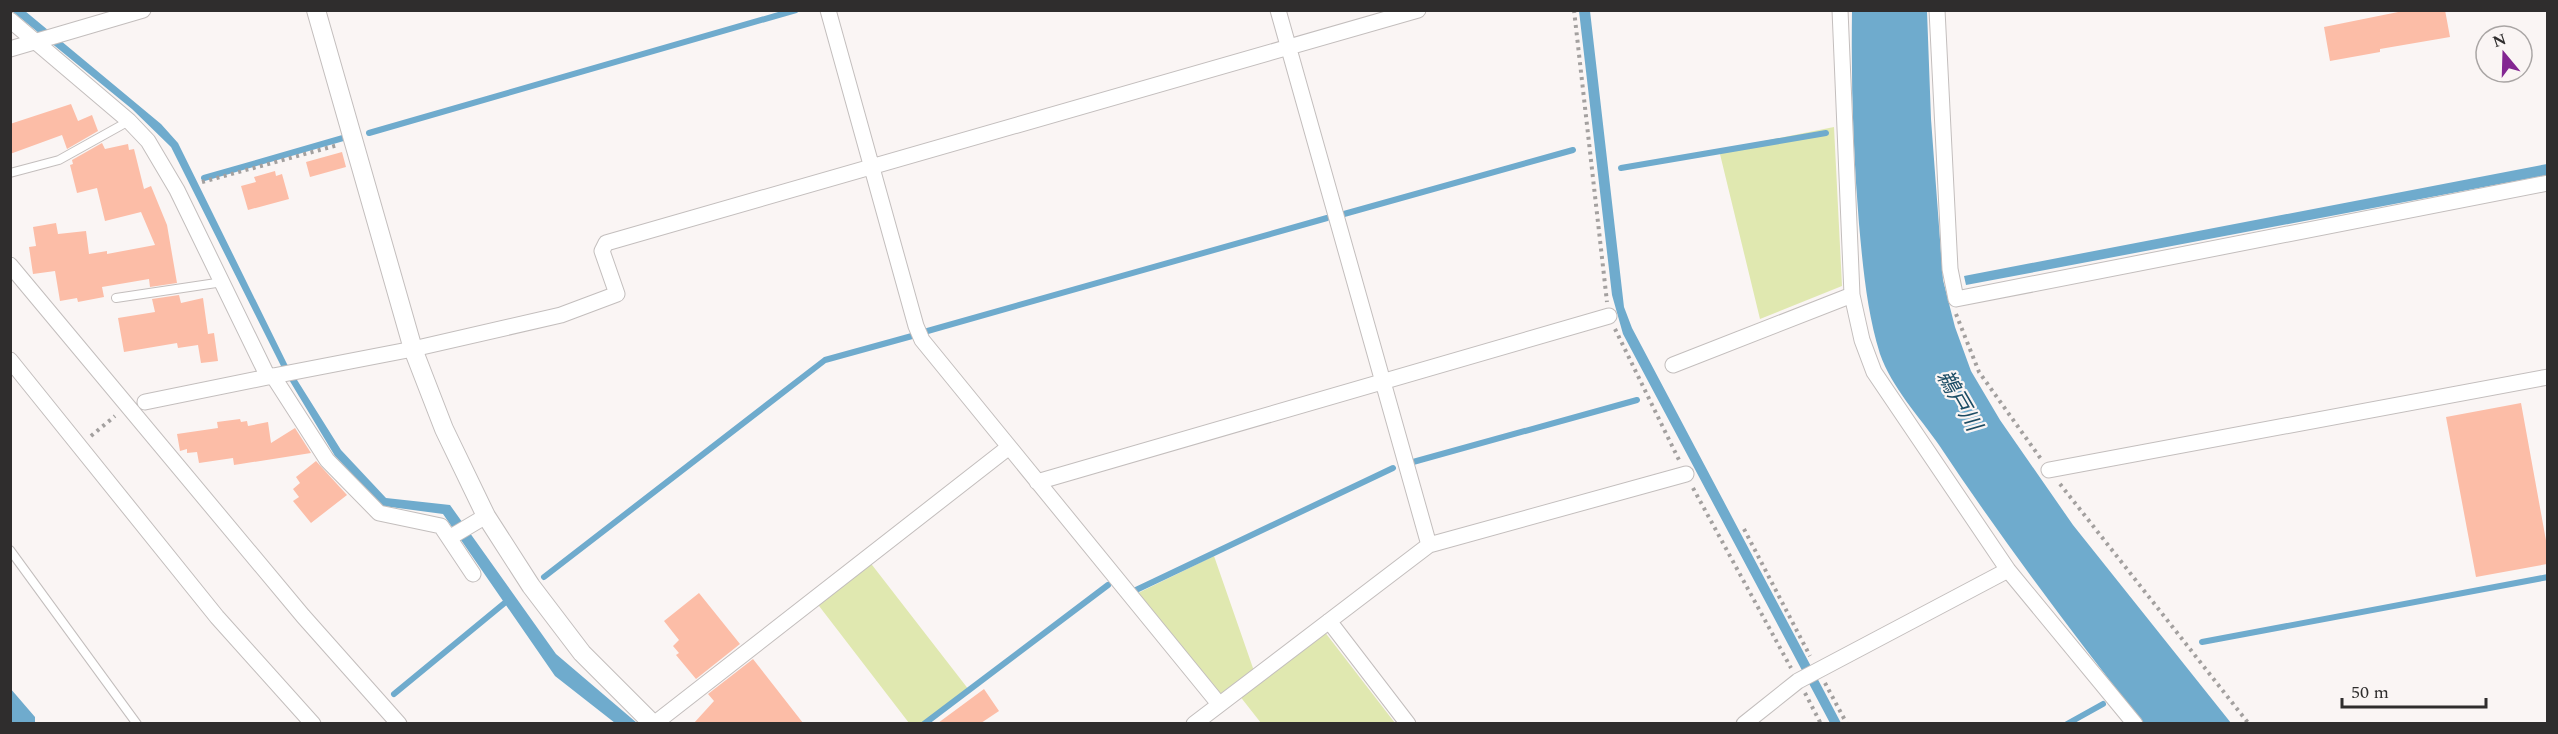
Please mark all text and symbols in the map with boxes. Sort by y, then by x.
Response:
north arrow [2474,24,2534,84]
text: N [2489,27,2510,54]
water label: 鵜戸川 [1928,364,1990,439]
scale bar [2342,671,2486,709]
text: 50 m [2351,679,2389,706]

